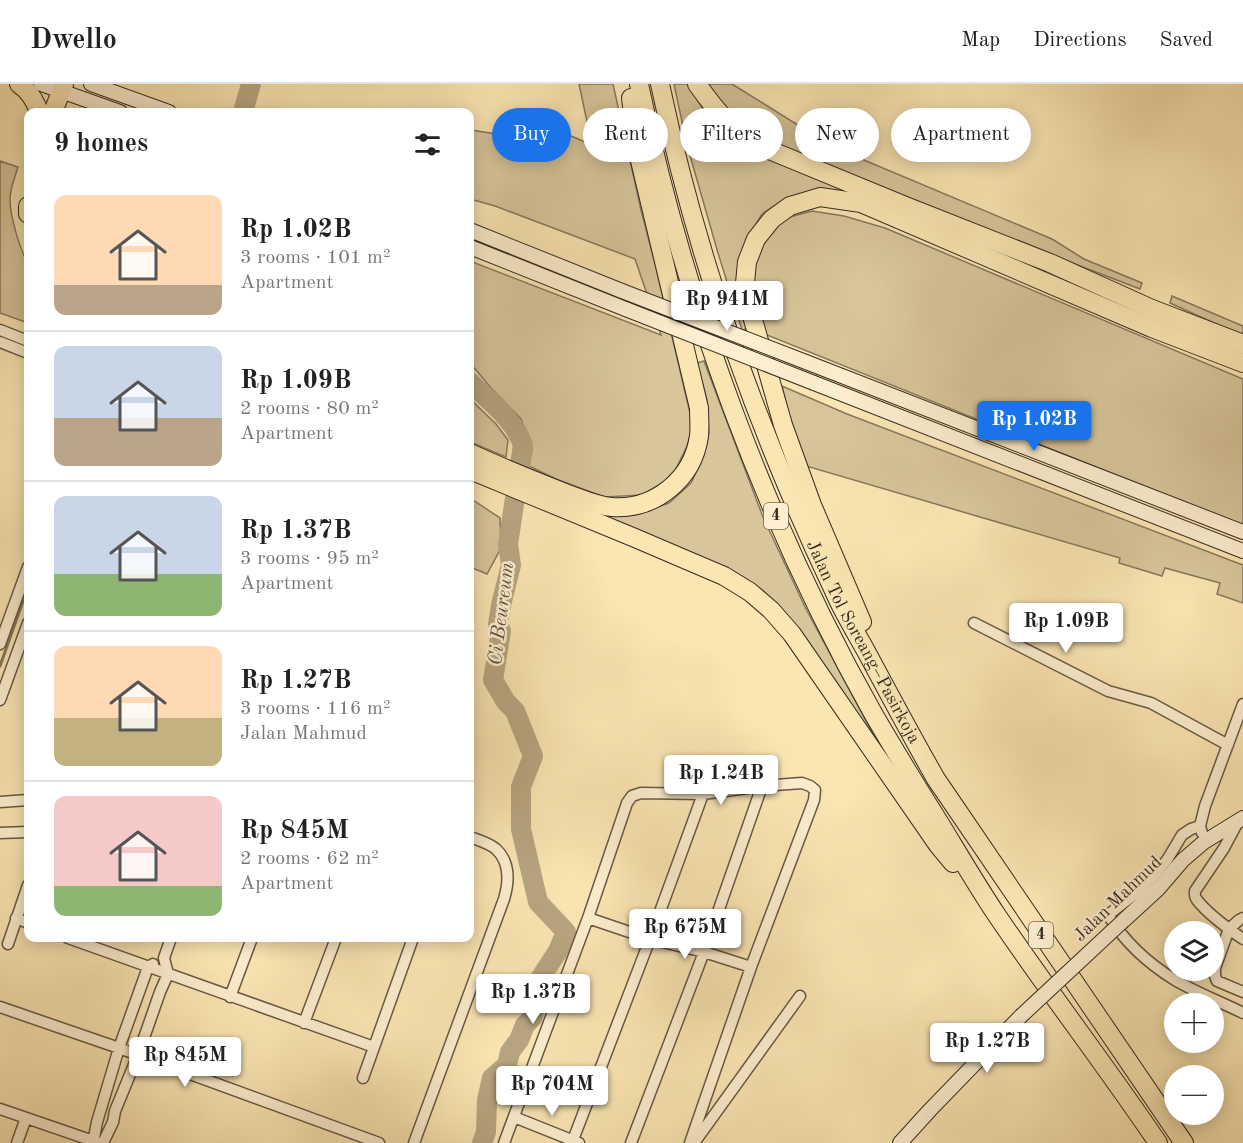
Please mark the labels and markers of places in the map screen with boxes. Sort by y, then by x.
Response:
pin: Rp 941M [672,281,782,332]
pin: Rp 1.02B [972,401,1096,452]
pin: Rp 1.09B [1004,603,1128,654]
pin: Rp 1.24B [659,755,783,806]
pin: Rp 675M [630,909,740,960]
pin: Rp 1.37B [471,974,595,1025]
pin: Rp 1.27B [925,1023,1049,1074]
pin: Rp 845M [130,1037,240,1088]
pin: Rp 704M [497,1066,607,1117]

